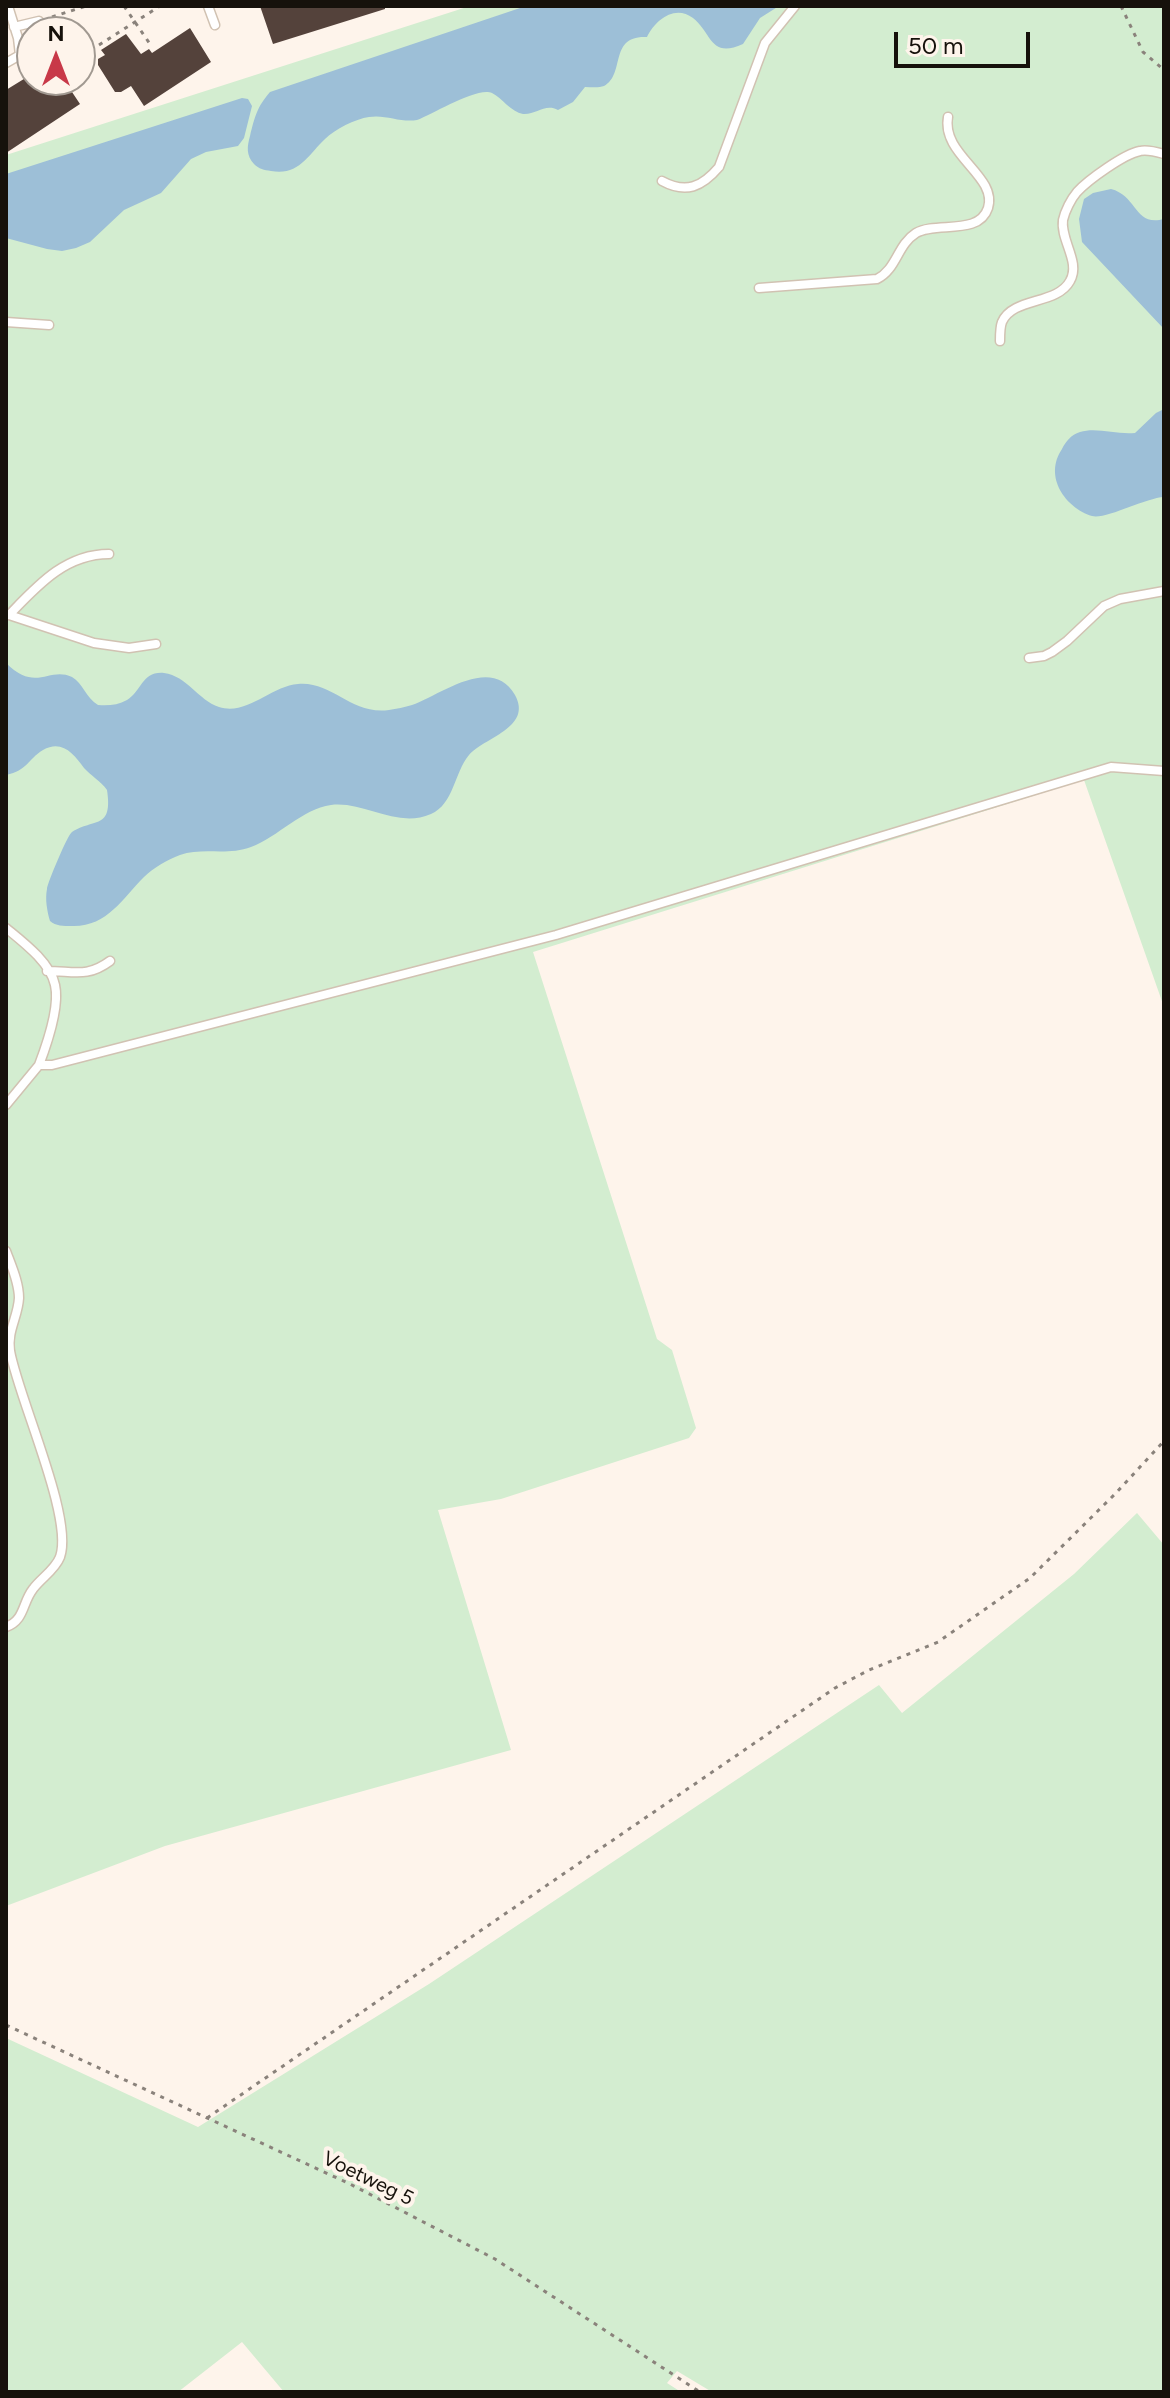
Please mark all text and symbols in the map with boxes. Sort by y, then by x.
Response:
north arrow [16,16,96,96]
scale bar [898,16,1034,66]
text: N [47,20,65,47]
text: 50 m [908,31,964,60]
street label: Voetweg 5 [319,2147,417,2211]

